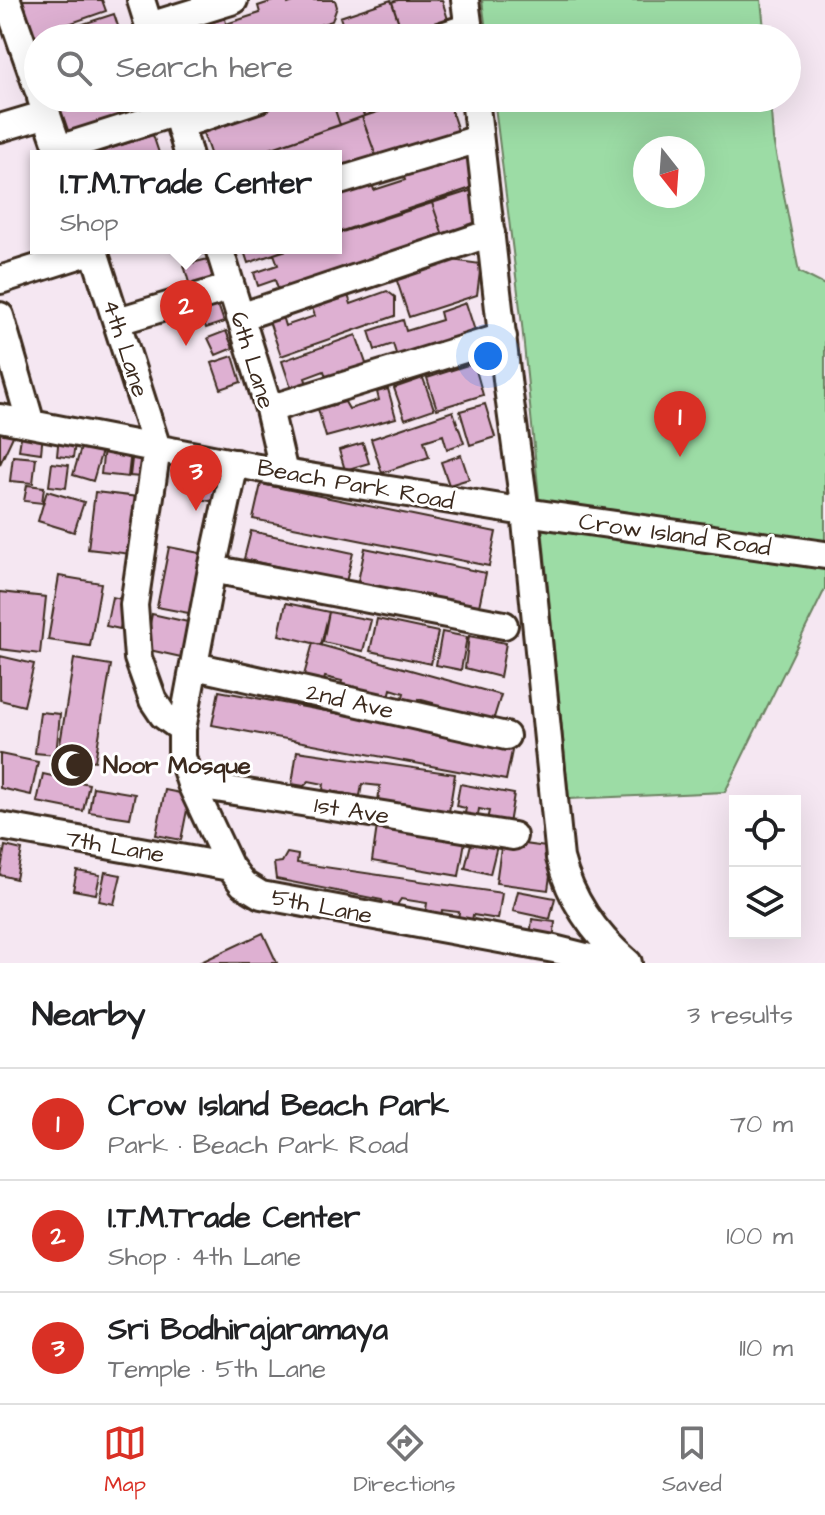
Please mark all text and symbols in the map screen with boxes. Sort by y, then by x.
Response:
search box [24,24,801,112]
icon: search [52,46,96,90]
text: Search here [116,47,293,89]
north arrow [633,136,705,208]
popup [30,150,342,254]
text: I.T.M.Trade Center [60,163,312,205]
text: Shop [60,205,119,241]
pin: 2 [160,280,212,346]
street label: 4th Lane [93,295,157,402]
street label: 6th Lane [221,307,283,413]
your location [468,336,508,376]
pin: 1 [654,391,706,457]
pin: 3 [170,445,222,511]
street label: Beach Park Road [255,451,457,519]
street label: Crow Island Road [577,505,773,565]
street label: 2nd Ave [303,675,397,728]
mosque icon: Noor Mosque [48,741,96,789]
place label: Noor Mosque [103,749,251,783]
street label: 1st Ave [312,788,392,834]
map controls [729,795,801,939]
button: locate [729,795,801,867]
street label: 7th Lane [63,822,167,872]
button: layers [729,867,801,939]
street label: 5th Lane [269,881,375,933]
text: Nearby [32,991,146,1039]
text: 3 results [687,997,793,1033]
text: Crow Island Beach Park [108,1085,449,1127]
text: 1 [56,1106,60,1142]
text: 70 m [730,1106,793,1142]
text: Park · Beach Park Road [108,1127,408,1163]
text: I.T.M.Trade Center [108,1197,360,1239]
text: 2 [51,1218,65,1254]
text: 100 m [726,1218,793,1254]
text: Shop · 4th Lane [108,1239,301,1275]
text: Sri Bodhirajaramaya [108,1309,388,1351]
text: 3 [51,1330,65,1366]
text: 110 m [739,1330,793,1366]
text: Temple · 5th Lane [108,1351,326,1387]
tab: Map [103,1421,147,1500]
tab: Directions [353,1421,456,1500]
tab: Saved [662,1421,722,1500]

